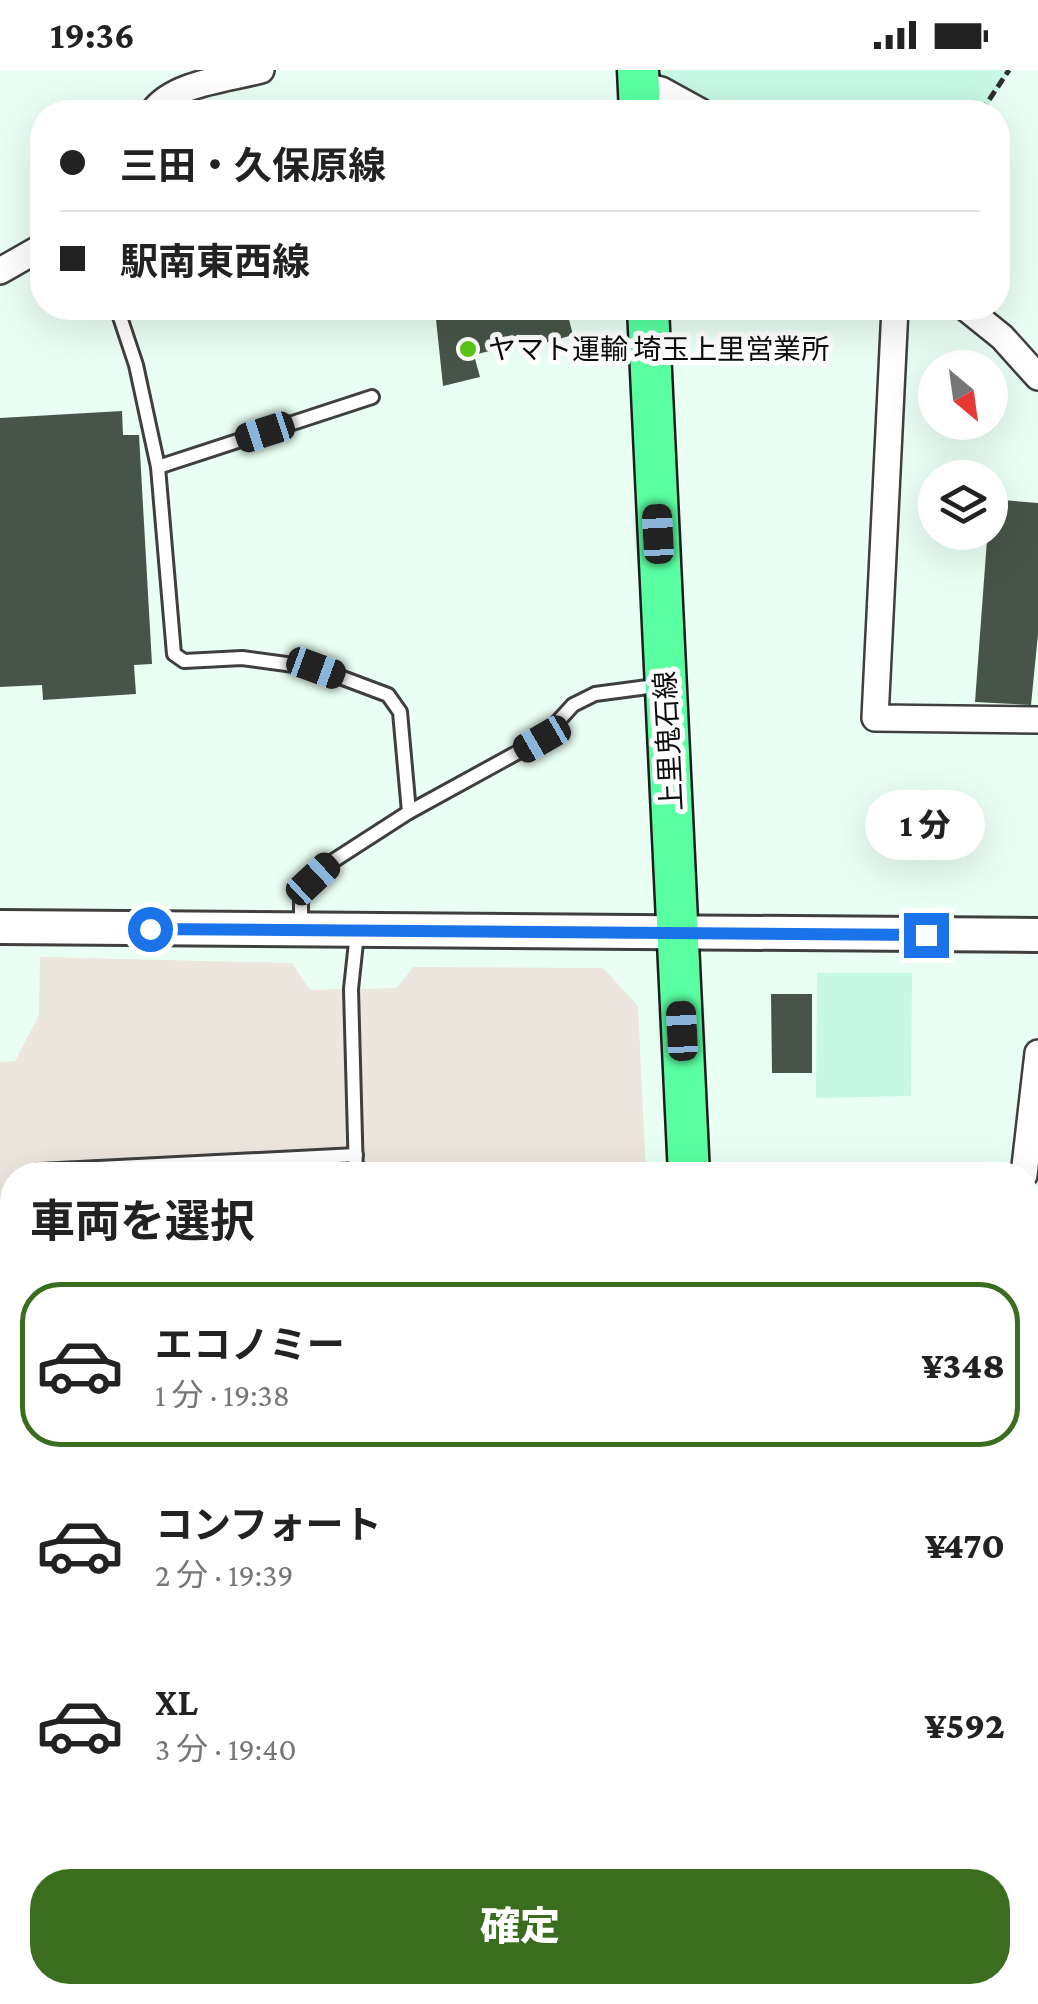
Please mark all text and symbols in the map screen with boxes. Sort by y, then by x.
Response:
text: 19:36 [50,14,135,56]
text: 三田・久保原線 [120,145,386,187]
text: 駅南東西線 [120,241,310,283]
place label: ヤマト運輸 埼玉上里営業所 [488,334,829,365]
marker: ヤマト運輸 埼玉上里営業所 [457,338,479,360]
north arrow [918,350,1008,440]
map controls [918,350,1008,550]
car [232,408,298,456]
button: layers [918,460,1008,550]
car [641,503,675,565]
car [283,644,349,692]
street label: 上里鬼石線 [649,670,688,812]
car [509,711,575,767]
callout: 1 分 [866,790,986,860]
text: 1 分 [900,807,950,843]
car [281,848,345,910]
route start [128,907,173,952]
route end [904,913,949,958]
car [665,1000,699,1062]
text: 車両を選択 [30,1197,255,1247]
icon: car [35,1320,125,1410]
text: エコノミー [155,1324,345,1366]
text: ¥348 [921,1344,1005,1386]
text: 1 分 · 19:38 [155,1377,290,1413]
icon: car [35,1500,125,1590]
text: コンフォート [155,1504,382,1546]
text: ¥470 [925,1524,1005,1566]
text: 2 分 · 19:39 [155,1557,293,1593]
icon: car [35,1680,125,1770]
text: XL [155,1681,198,1723]
text: ¥592 [924,1704,1005,1746]
text: 3 分 · 19:40 [155,1731,297,1767]
button: 確定 [30,1869,1010,1984]

